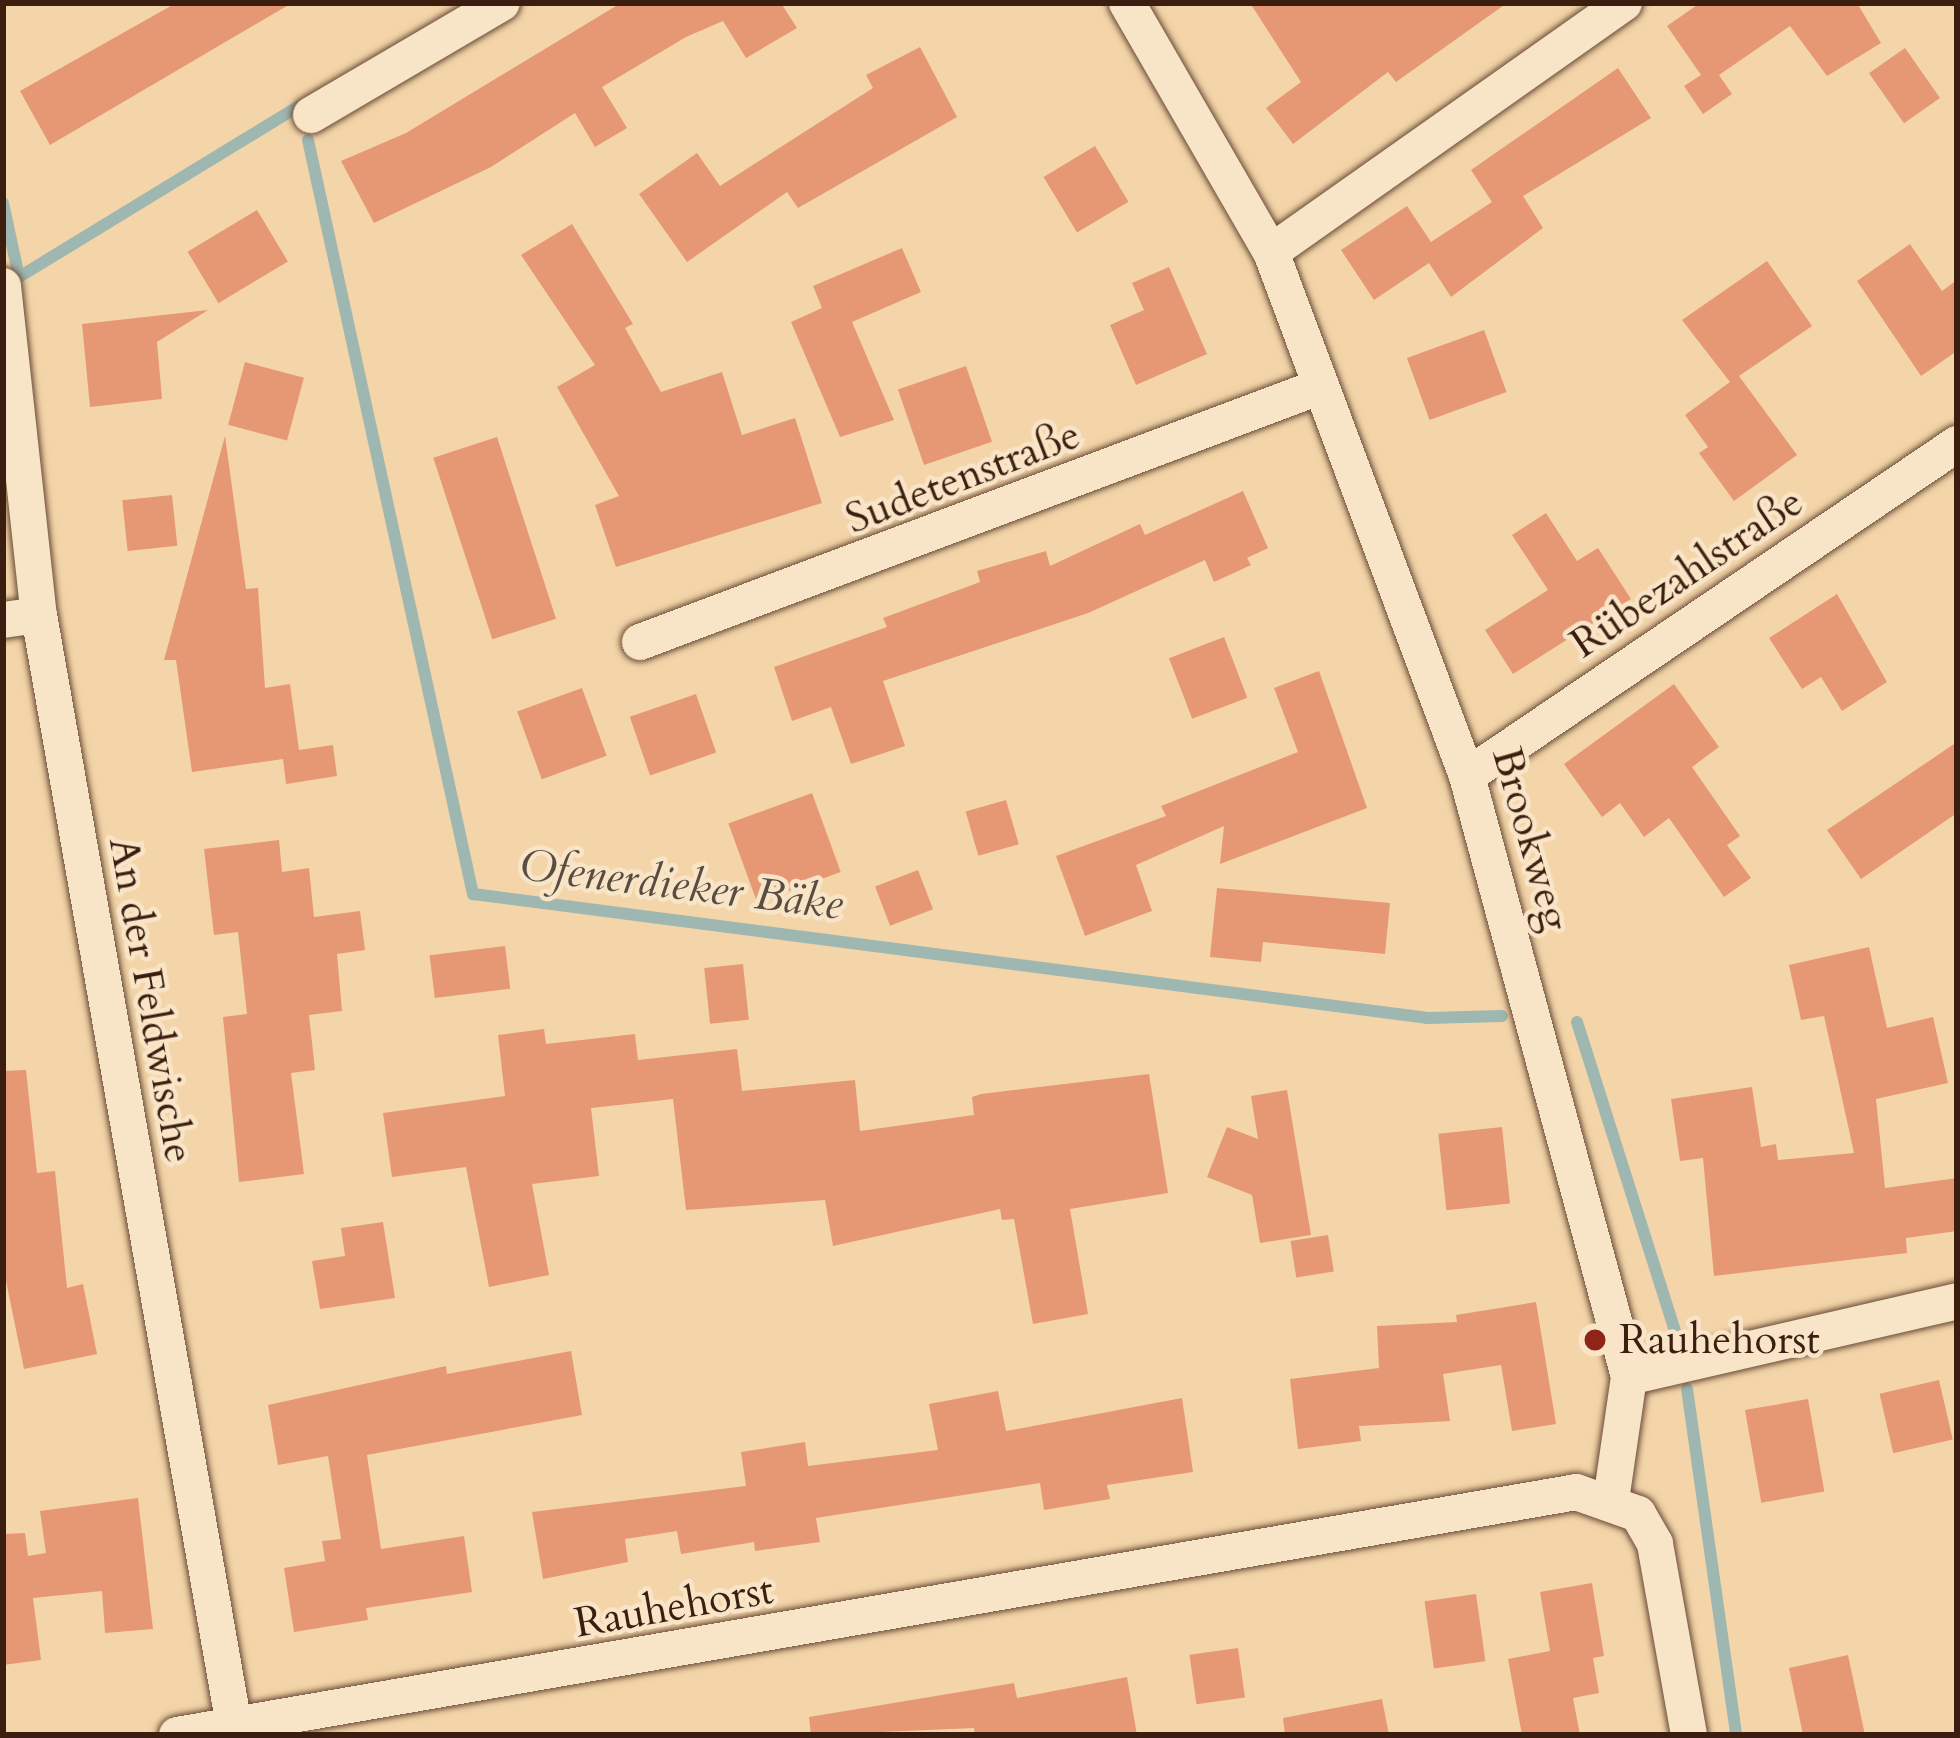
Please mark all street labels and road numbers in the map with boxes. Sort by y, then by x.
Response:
street label: Sudetenstraße [839,409,1087,545]
street label: Rübezahlstraße [1561,477,1813,669]
street label: Brookweg [1481,742,1581,936]
street label: An der Feldwische [98,833,204,1167]
street label: Rauhehorst [571,1565,777,1649]

